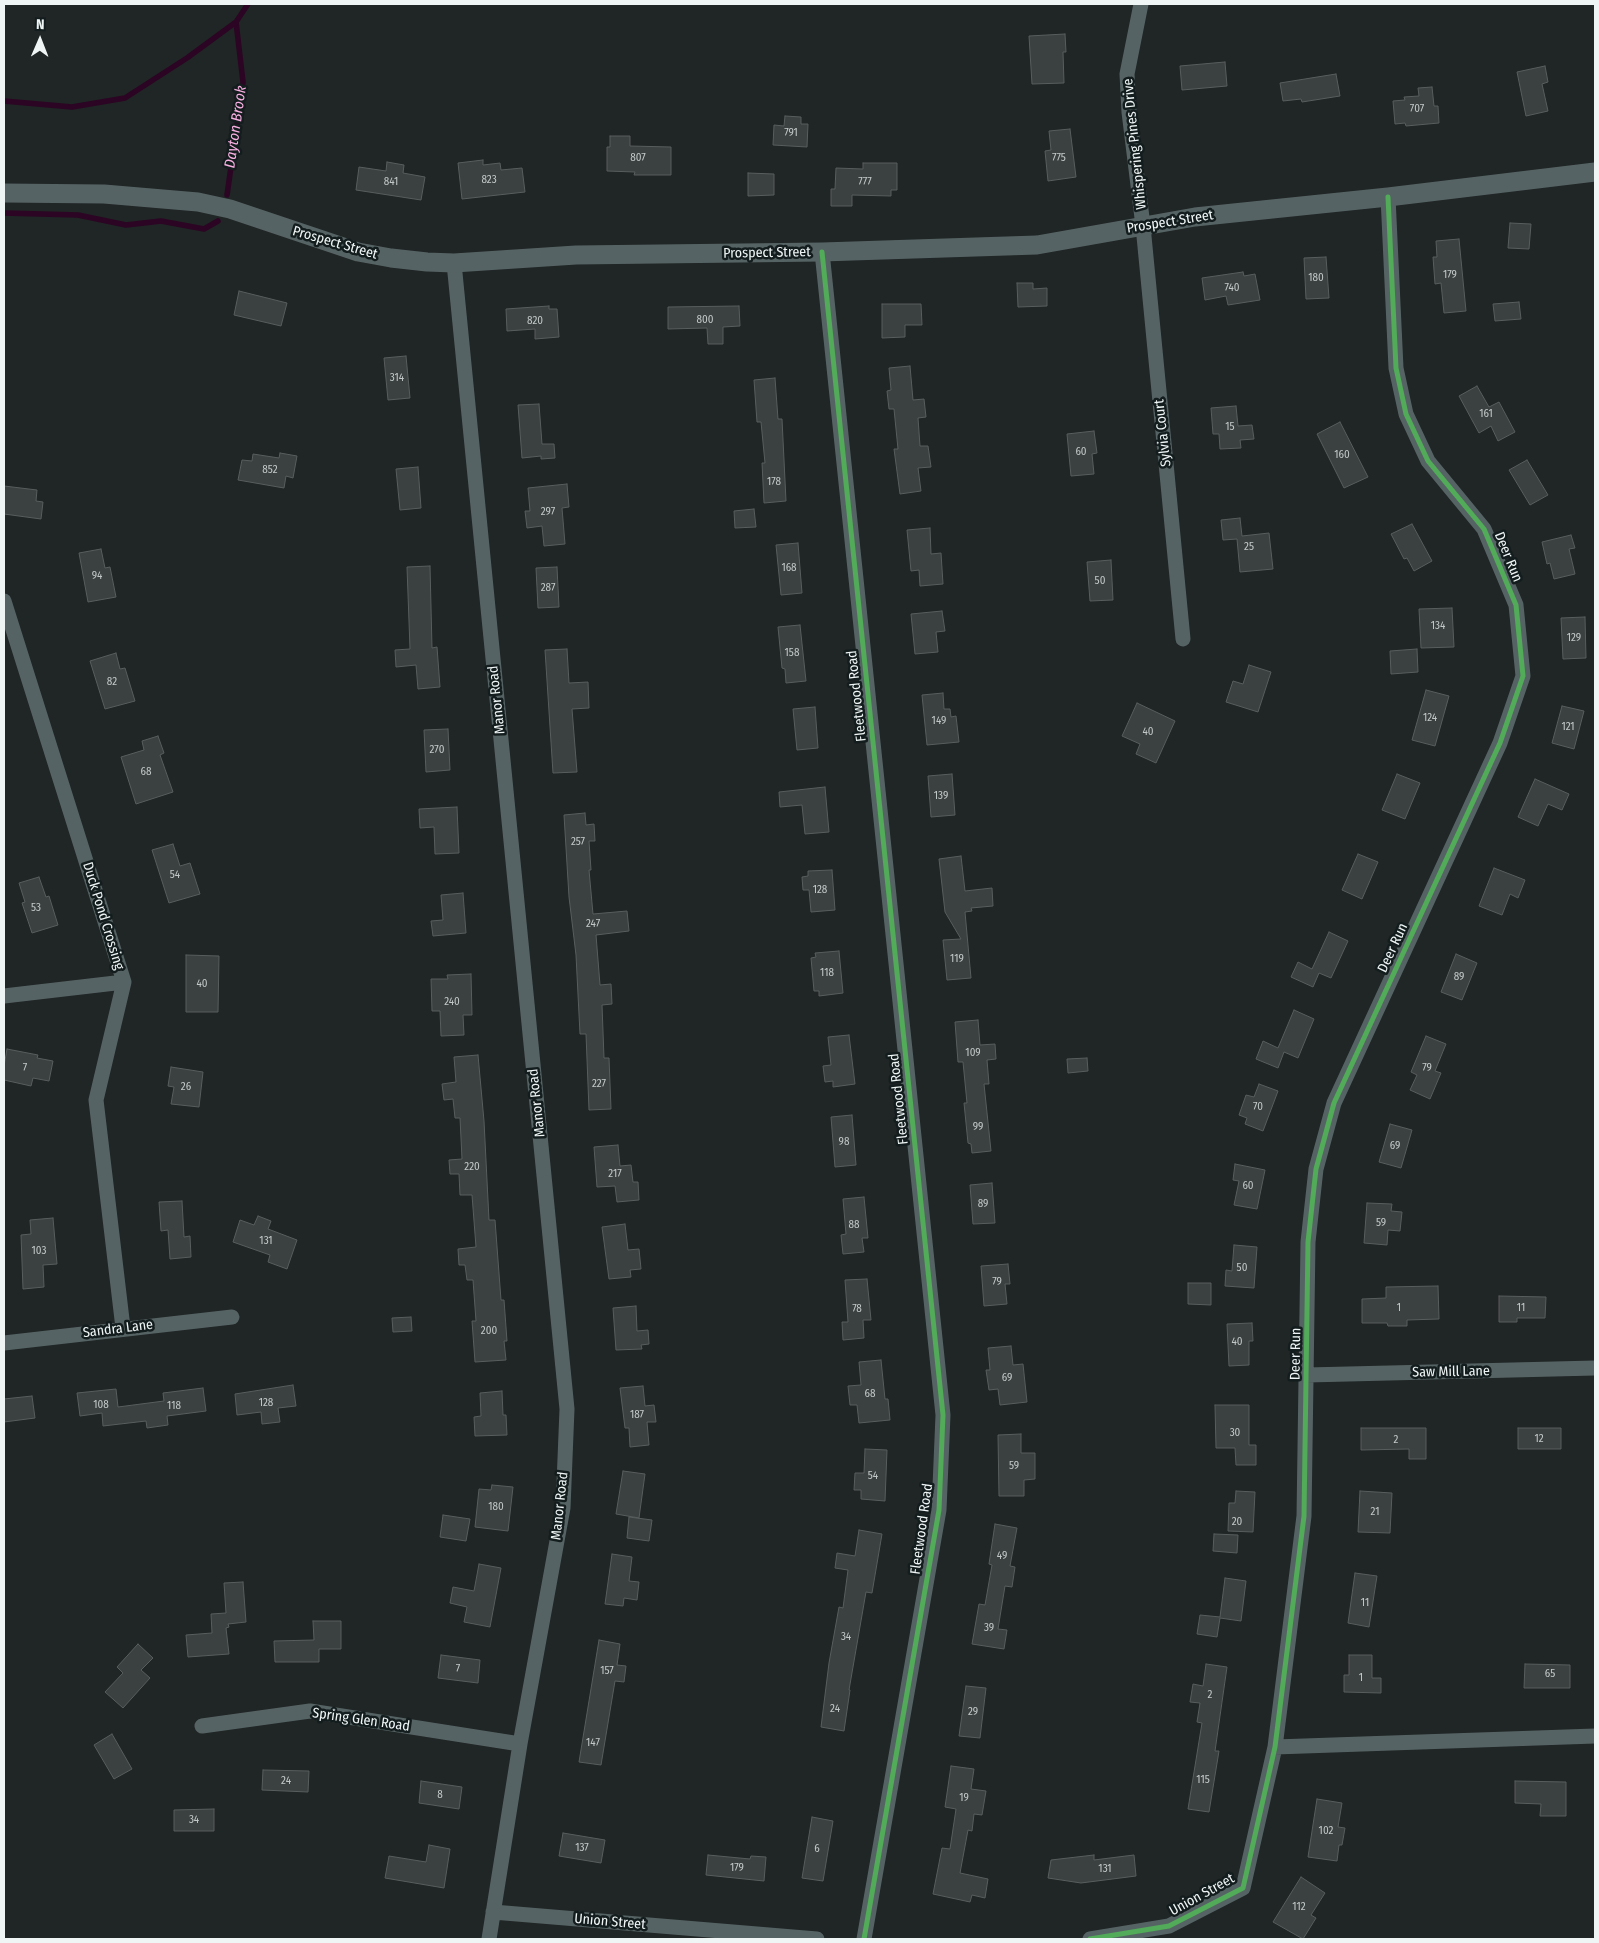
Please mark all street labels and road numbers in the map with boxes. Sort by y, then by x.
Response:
street label: Whispering Pines Drive [1120,78,1150,210]
street label: Prospect Street [1125,207,1215,237]
street label: Prospect Street [291,223,379,263]
street label: Prospect Street [723,244,811,262]
street label: Sylvia Court [1151,399,1175,467]
street label: Deer Run [1490,530,1526,584]
street label: Fleetwood Road [844,650,870,742]
street label: Manor Road [485,665,509,735]
street label: Duck Pond Crossing [79,860,127,972]
street label: Deer Run [1374,921,1412,975]
street label: Fleetwood Road [886,1053,912,1145]
street label: Manor Road [525,1068,549,1138]
street label: Sandra Lane [82,1316,154,1342]
street label: Deer Run [1287,1328,1305,1380]
street label: Saw Mill Lane [1412,1363,1490,1381]
street label: Manor Road [548,1471,572,1541]
street label: Fleetwood Road [907,1482,937,1576]
street label: Spring Glen Road [311,1705,411,1735]
street label: Union Street [1167,1870,1237,1920]
street label: Union Street [574,1911,646,1933]

